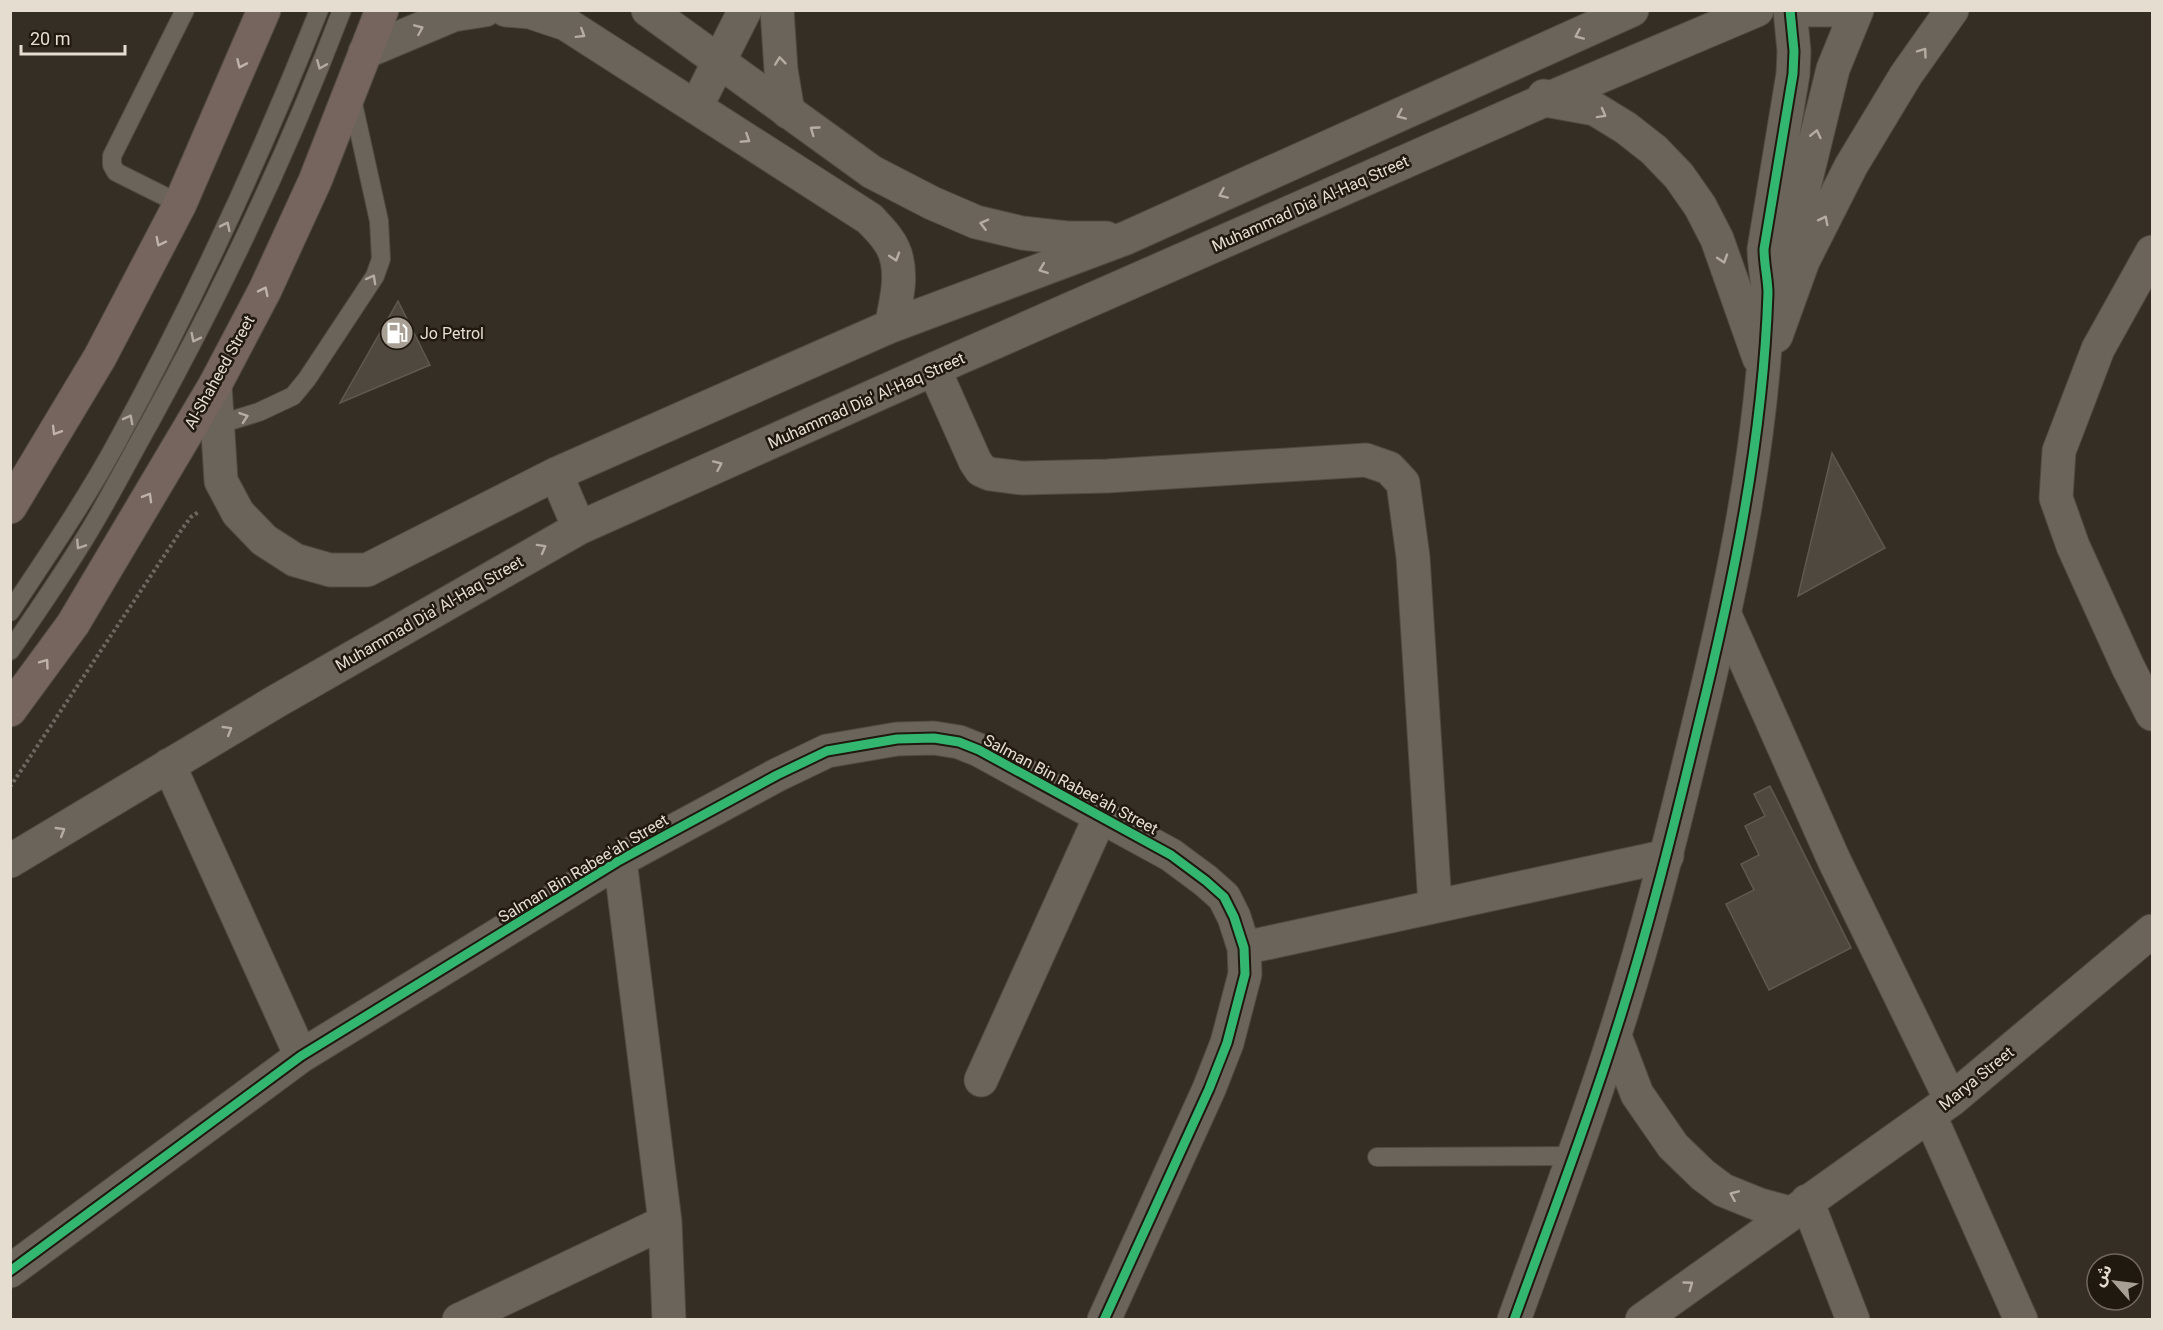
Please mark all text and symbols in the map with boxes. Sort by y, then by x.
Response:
scale bar [21,18,124,56]
one-way arrow [413,24,424,36]
one-way arrow [574,27,585,38]
one-way arrow [1575,27,1586,39]
text: 20 m [30,28,70,49]
one-way arrow [1916,47,1927,58]
one-way arrow [774,57,787,66]
one-way arrow [236,58,248,69]
one-way arrow [316,59,328,70]
one-way arrow [1397,107,1408,119]
one-way arrow [1596,107,1606,118]
one-way arrow [810,127,821,138]
one-way arrow [1808,129,1821,139]
one-way arrow [739,131,750,142]
street label: Muhammad Dia' Al-Haq Street [1209,151,1412,256]
one-way arrow [1218,187,1229,199]
one-way arrow [1817,215,1828,226]
one-way arrow [980,218,990,231]
one-way arrow [219,222,231,233]
one-way arrow [156,235,167,246]
one-way arrow [888,251,900,262]
one-way arrow [1716,253,1729,264]
one-way arrow [1038,261,1049,274]
one-way arrow [365,275,376,285]
one-way arrow [257,286,268,297]
street label: Al-Shaheed Street [180,312,258,432]
fuel station icon: Jo Petrol [379,315,415,351]
place label: Jo Petrol [420,324,484,343]
one-way arrow [191,331,203,342]
street label: Muhammad Dia' Al-Haq Street [765,348,968,453]
one-way arrow [238,412,249,424]
one-way arrow [122,415,133,425]
one-way arrow [52,425,63,435]
one-way arrow [712,461,723,473]
one-way arrow [140,493,152,503]
one-way arrow [76,539,88,549]
one-way arrow [535,544,546,555]
street label: Muhammad Dia' Al-Haq Street [332,552,526,675]
one-way arrow [38,658,49,669]
one-way arrow [222,726,232,737]
street label: Salman Bin Rabee'ah Street [980,730,1161,839]
street label: Salman Bin Rabee'ah Street [495,810,672,927]
one-way arrow [55,826,65,838]
street label: Marya Street [1935,1043,2017,1114]
one-way arrow [1730,1190,1741,1202]
north arrow [2085,1252,2145,1312]
text: ش [2089,1261,2116,1289]
one-way arrow [1682,1281,1693,1292]

